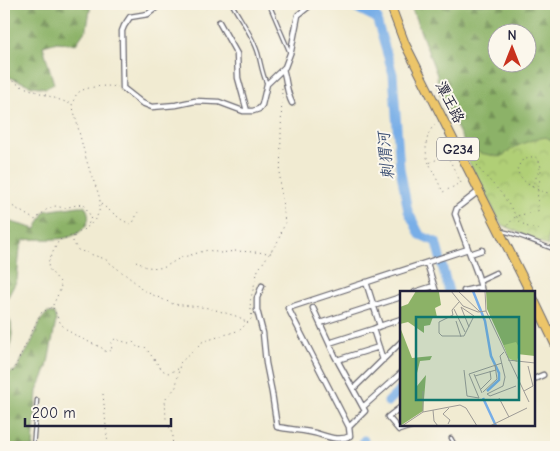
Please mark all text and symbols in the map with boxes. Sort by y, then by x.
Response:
north arrow [488,22,538,72]
text: N [507,27,517,44]
street label: 潭王路 [432,78,468,126]
water label: 刺猬河 [374,128,397,181]
road number: G234 [437,138,479,160]
inset map [400,291,535,426]
scale bar [25,396,171,428]
text: 200 m [32,404,76,422]

